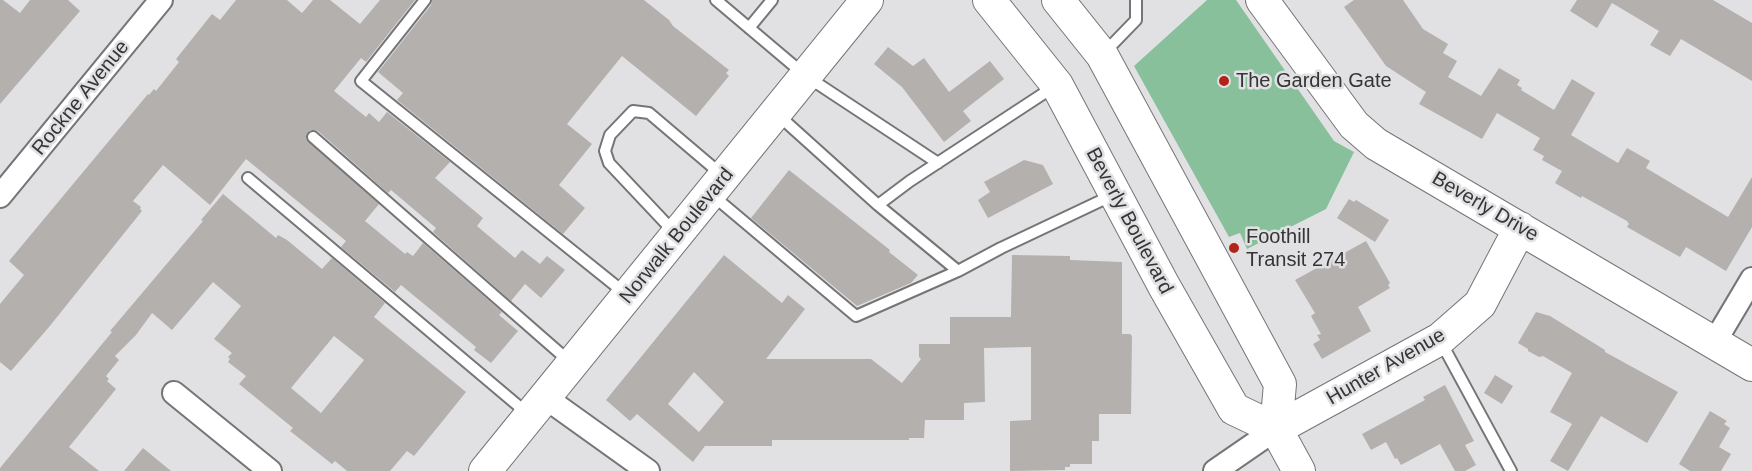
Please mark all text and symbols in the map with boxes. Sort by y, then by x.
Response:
street label: Rockne Avenue [27,36,135,160]
place label: The Garden Gate [1236,69,1392,93]
marker: The Garden Gate [1217,74,1231,88]
street label: Beverly Boulevard [1080,144,1178,298]
street label: Norwalk Boulevard [615,163,739,309]
street label: Beverly Drive [1428,167,1542,247]
place label: Foothill Transit 274 [1246,225,1345,272]
marker: Foothill Transit 274 [1227,241,1241,255]
street label: Hunter Avenue [1322,323,1450,411]

